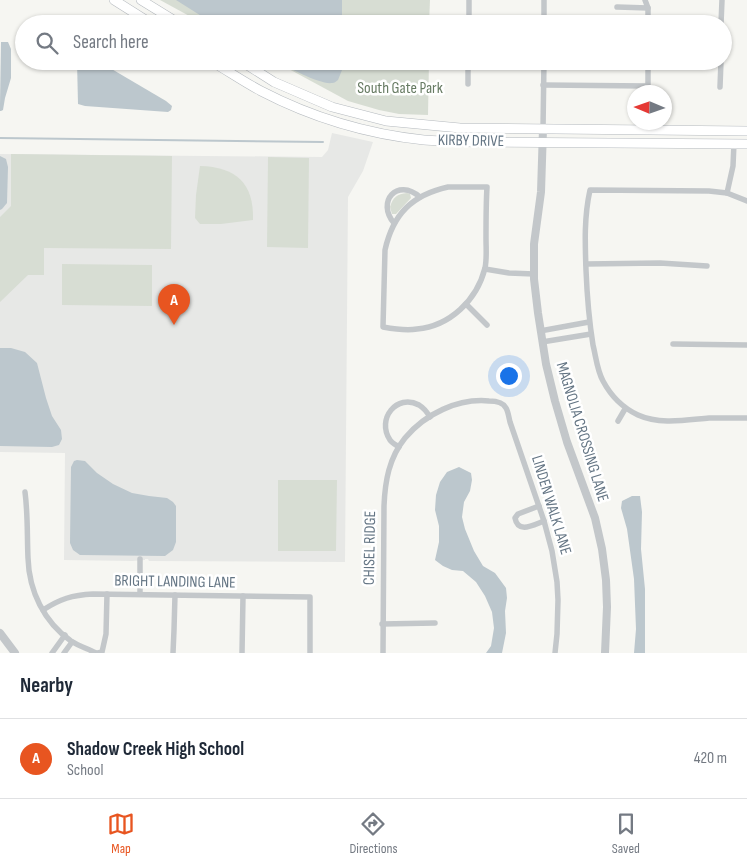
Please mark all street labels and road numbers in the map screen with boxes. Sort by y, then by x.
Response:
street label: KIRBY DRIVE [438,131,504,151]
street label: MAGNOLIA CROSSING LANE [552,360,612,504]
street label: LINDEN WALK LANE [527,453,575,557]
street label: CHISEL RIDGE [360,511,380,585]
street label: BRIGHT LANDING LANE [114,571,236,593]

